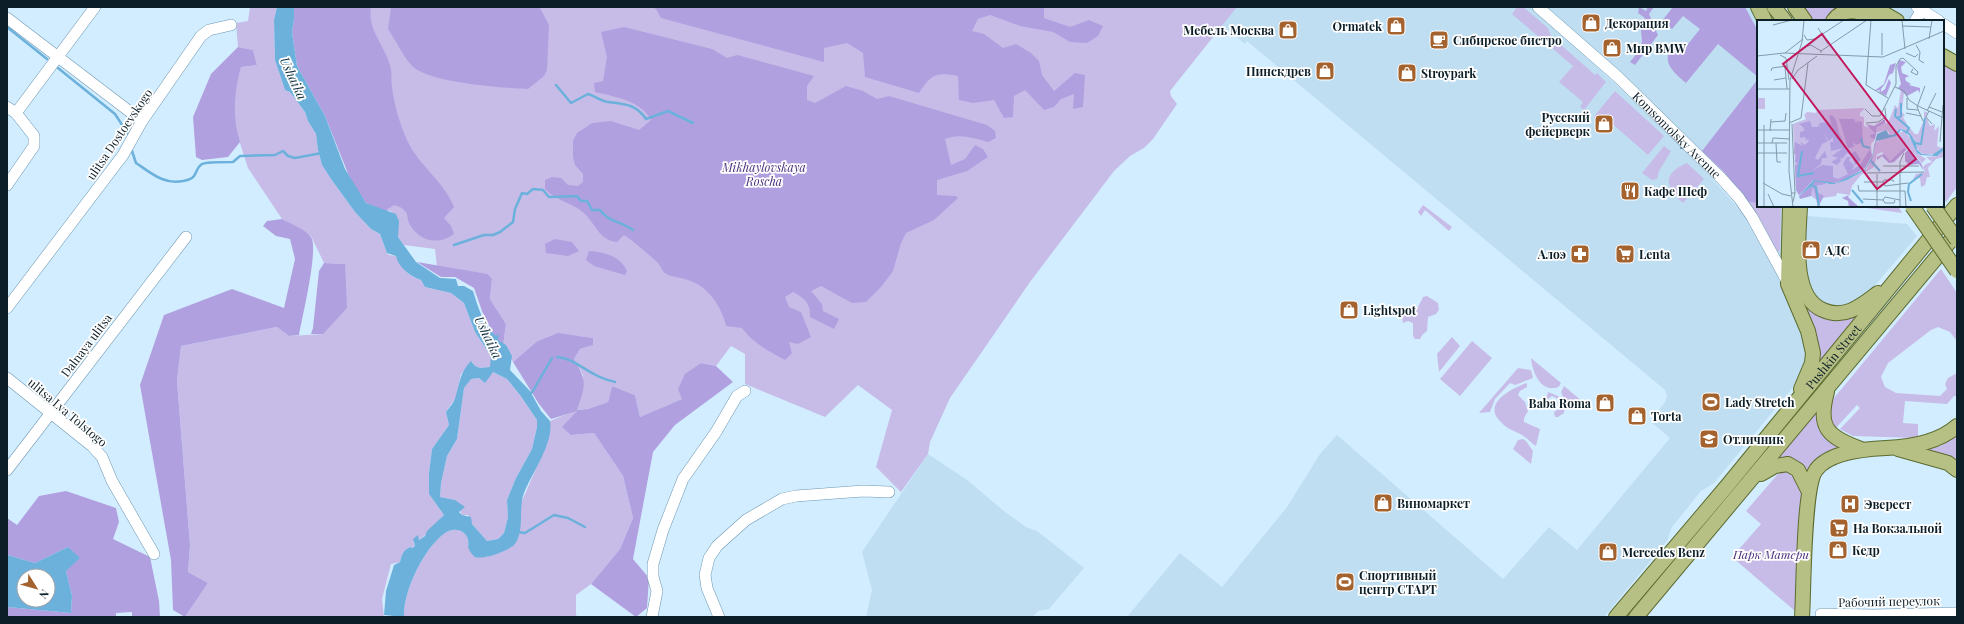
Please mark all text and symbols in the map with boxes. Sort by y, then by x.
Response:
shop icon: Декорация [1580,12,1602,34]
shop icon: Ormatek [1385,15,1407,37]
place label: Декорация [1605,15,1669,31]
place label: Ormatek [1333,18,1383,34]
shop icon: Мебель Москва [1277,19,1299,41]
inset map [1757,20,1944,207]
place label: Мебель Москва [1183,22,1275,38]
cafe icon: Сибирское бистро [1428,29,1450,51]
place label: Сибирское бистро [1453,32,1562,48]
shop icon: Мир BMW [1601,37,1623,59]
place label: Мир BMW [1626,40,1686,56]
water label: Ushaika [277,54,311,102]
shop icon: Пинскдрев [1314,60,1336,82]
shop icon: Stroypark [1396,62,1418,84]
place label: Пинскдрев [1246,63,1311,79]
place label: Stroypark [1421,65,1477,81]
street label: ulitsa Dostoevskogo [83,85,156,183]
street label: Komsomolsky Avenue [1629,88,1725,182]
place label: Русский фейерверк [1525,109,1591,139]
shop icon: Русский фейерверк [1593,113,1615,135]
park label: Mikhaylovskaya Roscha [721,159,806,189]
restaurant icon: Кафе Шеф [1619,180,1641,202]
place label: Кафе Шеф [1644,183,1707,199]
shop icon: АДС [1800,239,1822,261]
place label: АДС [1824,242,1849,258]
pharmacy icon: Алоэ [1569,243,1591,265]
supermarket icon: Lenta [1614,243,1636,265]
place label: Алоэ [1537,246,1566,262]
place label: Lenta [1639,246,1671,262]
shop icon: Lightspot [1338,299,1360,321]
place label: Lightspot [1363,302,1417,318]
street label: Dalnaya ulitsa [57,310,115,380]
water label: Ushaika [471,313,507,361]
street label: Pushkin Street [1802,320,1865,392]
street label: ulitsa Lva Tolstogo [25,374,111,450]
sports icon: Lady Stretch [1700,391,1722,413]
shop icon: Baba Roma [1594,392,1616,414]
place label: Lady Stretch [1725,394,1795,410]
place label: Baba Roma [1529,395,1592,411]
shop icon: Torta [1626,405,1648,427]
place label: Torta [1651,408,1682,424]
school or university icon: Отличник [1698,428,1720,450]
place label: Отличник [1723,431,1784,447]
shop icon: Виномаркет [1372,492,1394,514]
hospital icon: Эверест [1839,493,1861,515]
place label: Виномаркет [1397,495,1470,511]
place label: Эверест [1864,496,1912,512]
supermarket icon: На Вокзальной [1828,517,1850,539]
place label: На Вокзальной [1853,520,1942,536]
shop icon: Кедр [1827,539,1849,561]
shop icon: Mercedes Benz [1597,541,1619,563]
place label: Кедр [1852,542,1880,558]
place label: Mercedes Benz [1622,544,1705,560]
park label: Парк Матери [1732,546,1809,562]
place label: Спортивный центр СТАРТ [1359,567,1437,597]
north arrow [16,568,56,608]
sports icon: Спортивный центр СТАРТ [1334,571,1356,593]
text: N [36,587,53,602]
street label: Рабочий переулок [1838,592,1940,610]

